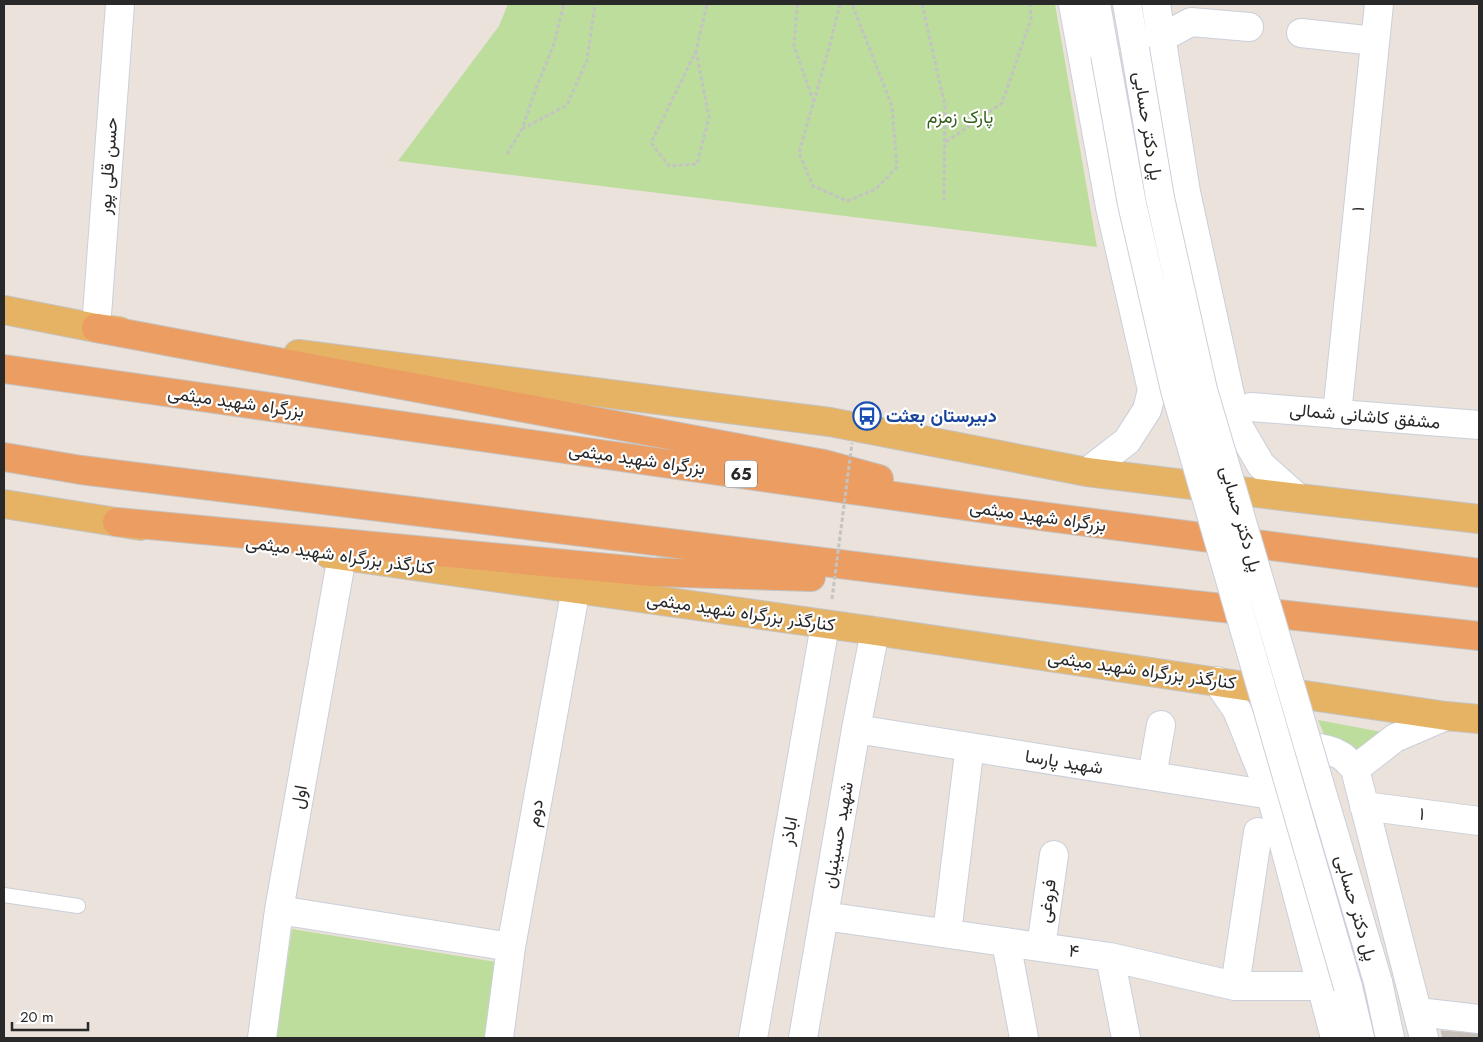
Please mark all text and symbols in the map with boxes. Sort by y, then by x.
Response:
street label: پل دکتر حسابی [1127,70,1169,182]
park label: پارک زمزم [927,104,993,130]
street label: حسن قلی پور [92,117,124,216]
street label: ۱ [1345,205,1371,213]
street label: بزرگراه شهید میثمی [166,380,306,424]
street label: مشفق کاشانی شمالی [1288,396,1442,436]
bus stop icon: دبیرستان بعثت [852,401,882,431]
place label: دبیرستان بعثت [886,403,997,429]
street label: بزرگراه شهید میثمی [567,437,707,481]
road number: 65 [725,460,757,488]
street label: پل دکتر حسابی [1213,463,1269,575]
street label: بزرگراه شهید میثمی [968,494,1108,538]
street label: کنارگذر بزرگراه شهید میثمی [244,529,436,581]
street label: کنارگذر بزرگراه شهید میثمی [645,586,837,638]
street label: کنارگذر بزرگراه شهید میثمی [1046,644,1238,696]
street label: شهید پارسا [1023,743,1105,781]
street label: شهید حسینیان [816,780,860,890]
street label: اول [284,783,314,811]
street label: دوم [520,797,550,829]
street label: ۱ [1418,801,1426,827]
street label: اباذر [774,814,804,849]
street label: پل دکتر حسابی [1328,852,1384,964]
street label: فروغی [1031,877,1063,925]
street label: ۴ [1067,937,1081,965]
scale bar [12,1000,89,1032]
text: 20 m [20,1006,54,1028]

